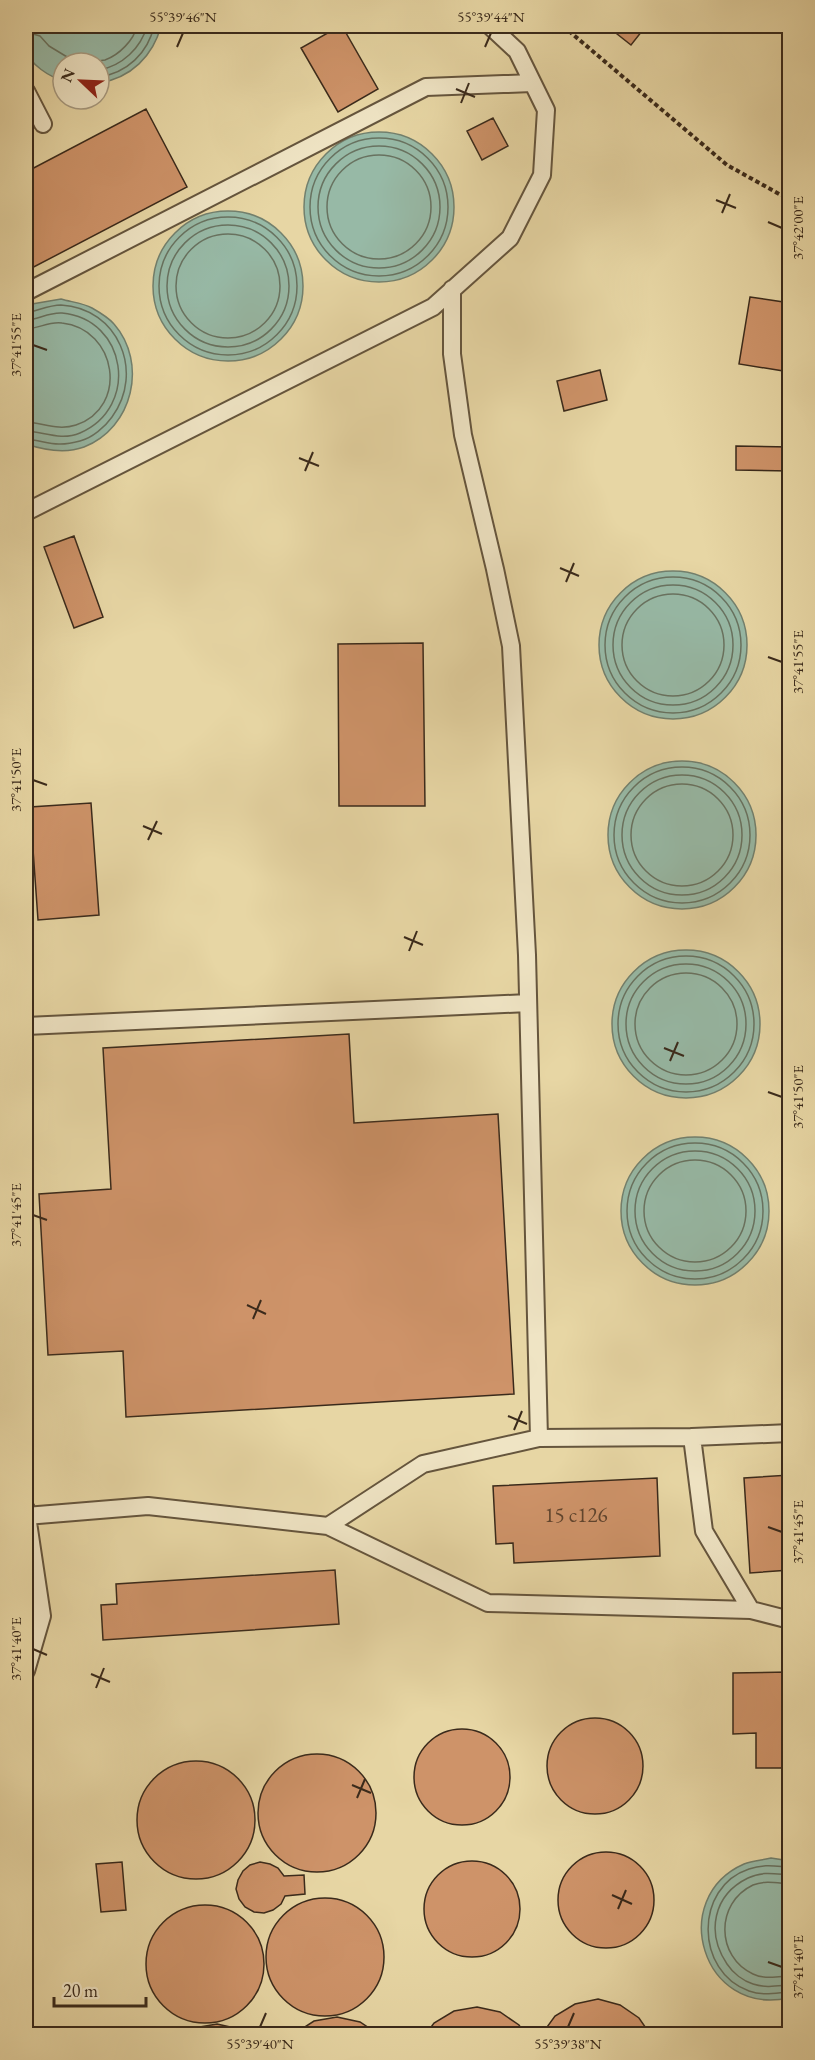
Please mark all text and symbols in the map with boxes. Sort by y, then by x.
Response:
text: 55°39'46"N [149,7,217,26]
text: 55°39'44"N [457,7,525,26]
north arrow [51,51,111,111]
text: N [55,65,80,85]
text: 37°42'00"E [788,195,807,260]
text: 37°41'55"E [6,312,25,377]
text: 37°41'55"E [788,629,807,694]
text: 37°41'50"E [6,747,25,812]
text: 37°41'50"E [788,1064,807,1129]
text: 37°41'45"E [6,1182,25,1247]
text: 37°41'45"E [788,1499,807,1564]
house number: 15 с126 [544,1501,608,1528]
text: 37°41'40"E [6,1616,25,1681]
text: 37°41'40"E [788,1934,807,1999]
scale bar [54,1970,146,2008]
text: 20 m [63,1979,98,2002]
text: 55°39'40"N [226,2034,294,2053]
text: 55°39'38"N [534,2034,602,2053]

